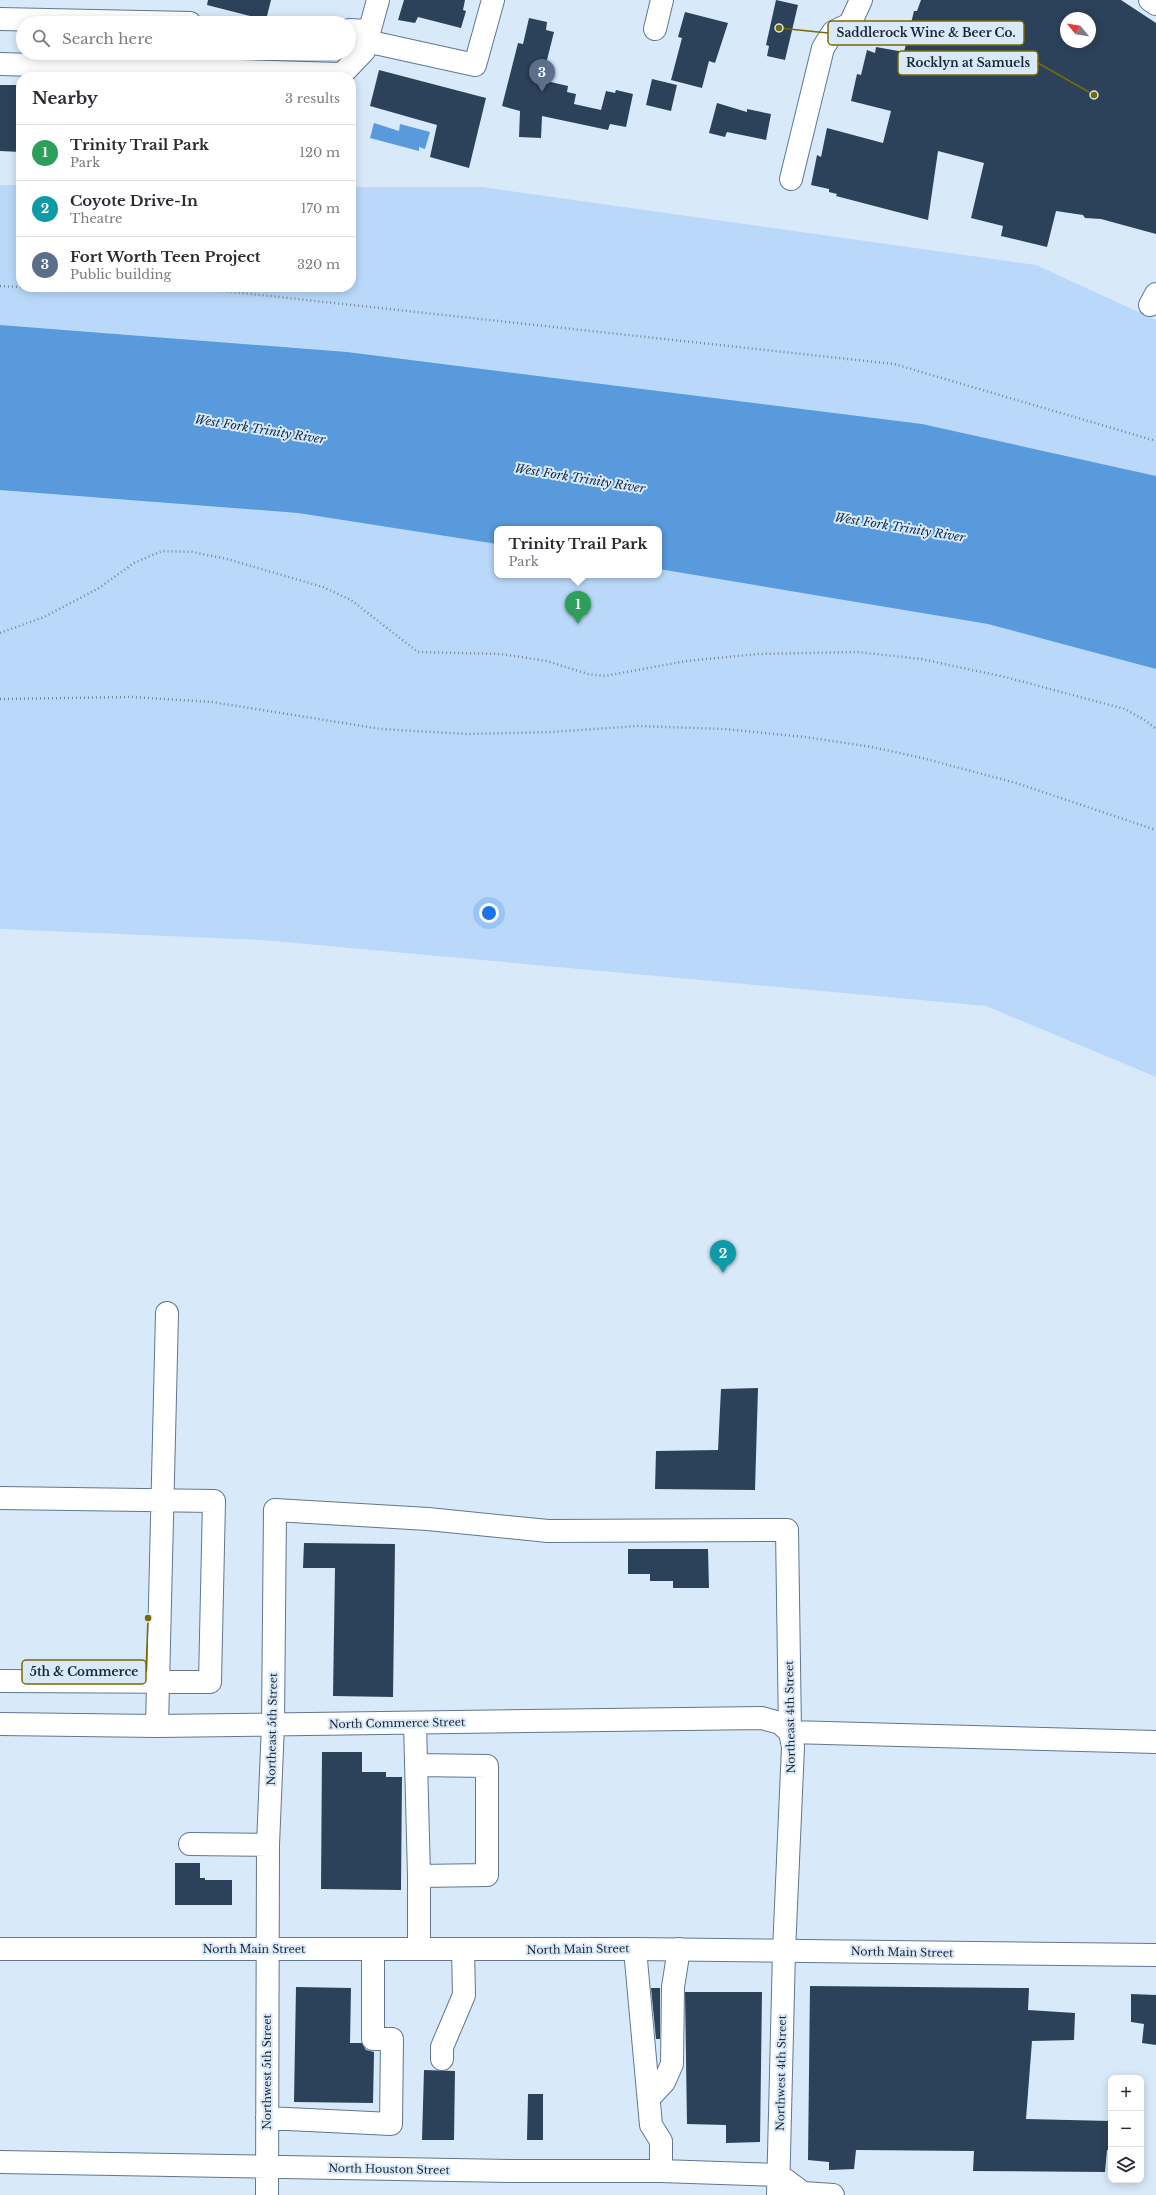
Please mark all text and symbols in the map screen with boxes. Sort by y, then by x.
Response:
north arrow [1060,12,1096,48]
search box [16,16,356,60]
callout: Saddlerock Wine & Beer Co. [828,21,1024,45]
text: Saddlerock Wine & Beer Co. [836,25,1016,40]
icon: search [30,27,52,49]
text: Search here [62,29,153,48]
callout: Rocklyn at Samuels [898,51,1038,75]
text: Rocklyn at Samuels [906,55,1031,70]
pin: 3 [529,59,555,92]
text: Nearby [32,88,98,109]
text: 3 results [285,90,340,107]
text: Trinity Trail Park [70,135,209,154]
text: 1 [42,144,48,161]
text: 120 m [299,144,340,161]
text: Park [70,154,100,171]
text: Coyote Drive-In [70,191,198,210]
text: 2 [41,200,49,217]
text: 170 m [301,200,340,217]
text: Theatre [70,210,122,227]
text: Fort Worth Teen Project [70,247,260,266]
text: 3 [41,256,49,273]
text: 320 m [297,256,340,273]
text: Public building [70,266,171,283]
water label: West Fork Trinity River [194,411,327,447]
water label: West Fork Trinity River [514,460,647,496]
water label: West Fork Trinity River [834,509,967,545]
popup [494,526,662,578]
text: Trinity Trail Park [508,534,648,553]
text: Park [508,553,539,570]
pin: 1 [565,591,591,624]
your location [479,903,499,923]
pin: 2 [710,1240,736,1273]
callout: 5th & Commerce [22,1660,146,1684]
street label: Northeast 4th Street [782,1660,798,1774]
text: 5th & Commerce [30,1664,138,1679]
street label: Northeast 5th Street [264,1672,280,1785]
street label: North Commerce Street [329,1715,466,1731]
street label: North Main Street [527,1941,630,1957]
street label: North Main Street [203,1942,306,1956]
street label: North Main Street [851,1944,954,1960]
street label: Northwest 5th Street [260,2013,274,2130]
street label: Northwest 4th Street [773,2014,789,2131]
map controls [1108,2075,1144,2183]
button: + [1108,2075,1144,2111]
button: − [1108,2111,1144,2147]
button: layers [1108,2147,1144,2183]
street label: North Houston Street [328,2161,451,2177]

